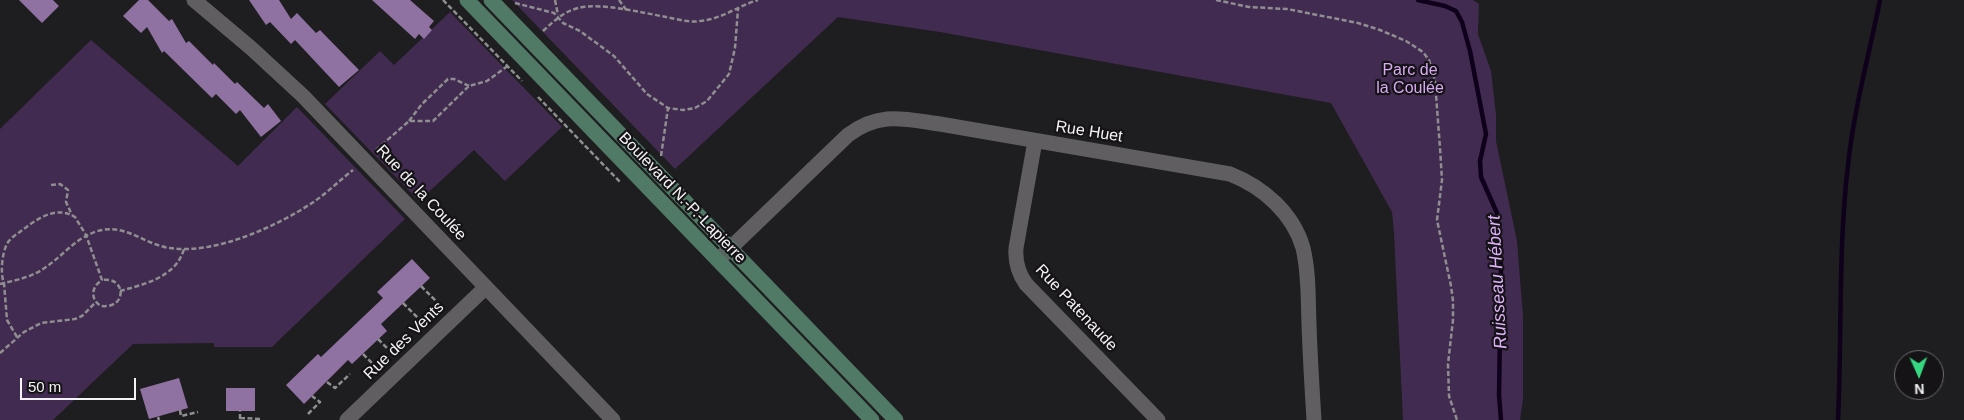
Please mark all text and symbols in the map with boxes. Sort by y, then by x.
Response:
park label: Parc de la Coulée [1376,61,1444,99]
street label: Rue Huet [1054,117,1124,147]
street label: Boulevard N.-P.-Lapierre [614,128,750,268]
street label: Rue de la Coulée [372,141,470,245]
water label: Ruisseau Hébert [1484,214,1512,350]
street label: Rue Patenaude [1031,261,1121,355]
street label: Rue des Vents [360,298,448,384]
north arrow [1894,350,1944,400]
scale bar [22,368,139,400]
text: 50 m [28,378,61,395]
text: N [1914,381,1925,397]

